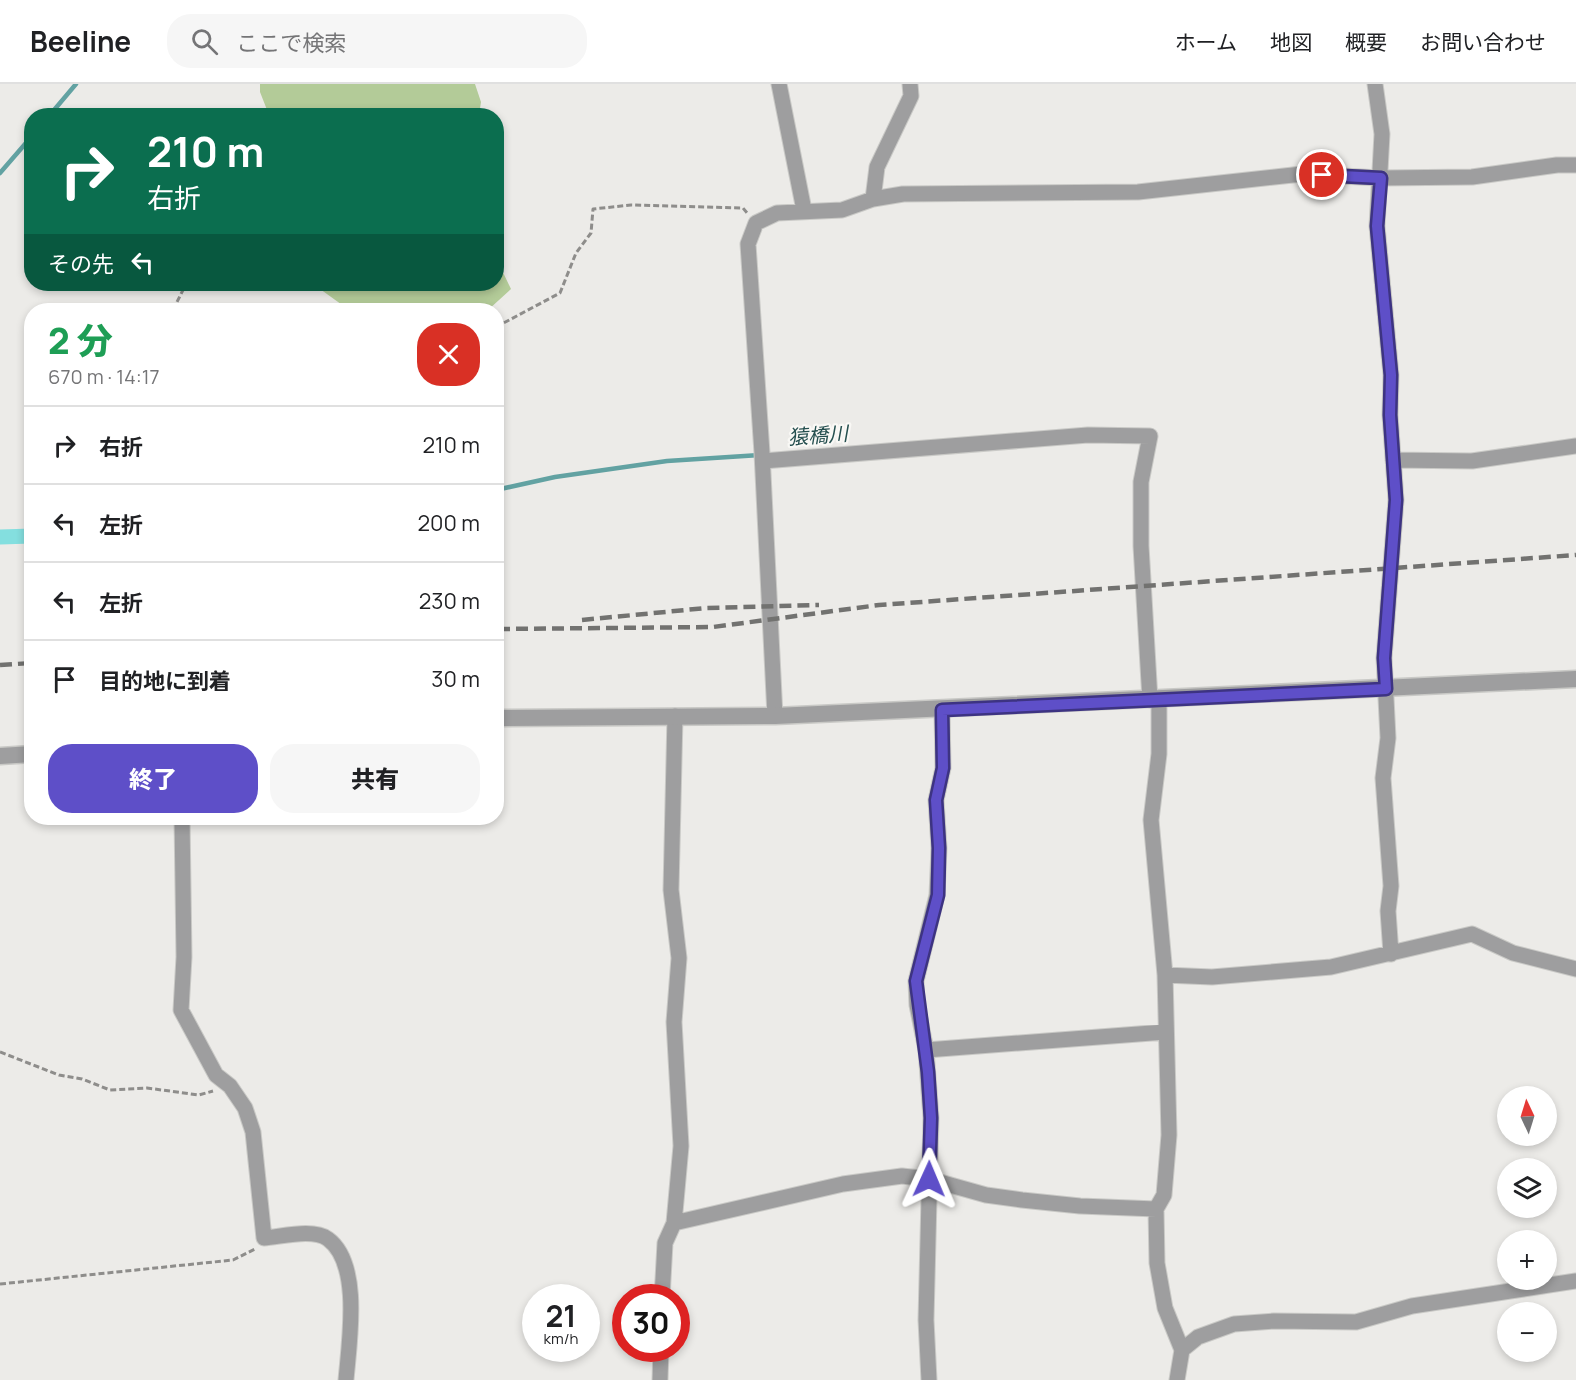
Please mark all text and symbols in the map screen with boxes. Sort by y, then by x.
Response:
search box [167,14,587,68]
text: Beeline [30,22,131,60]
icon: search [188,25,221,58]
text: ここで検索 [236,28,346,58]
text: ホーム [1175,28,1237,56]
text: 地図 [1270,28,1312,56]
text: 概要 [1345,28,1387,56]
text: お問い合わせ [1420,28,1546,56]
text: 210 m [147,122,264,180]
icon: right [48,132,126,210]
pin [1296,149,1347,200]
icon: arrive [1305,158,1338,191]
text: 右折 [147,179,201,216]
icon: left [126,246,159,279]
text: その先 [48,249,114,279]
text: 2 分 [48,316,113,365]
button: close [417,323,480,386]
text: 670 m · 14:17 [48,363,160,390]
water label: 猿橋川 [787,419,851,451]
icon: right [48,429,81,462]
text: 210 m [422,430,480,460]
text: 右折 [99,432,143,462]
icon: left [48,507,81,540]
text: 200 m [418,508,480,538]
text: 左折 [99,510,143,540]
icon: left [48,585,81,618]
text: 230 m [419,586,480,616]
text: 左折 [99,588,143,618]
icon: arrive [48,663,81,696]
text: 30 m [431,664,480,694]
text: 目的地に到着 [99,666,231,696]
button: 終了 [48,744,258,813]
button: 共有 [270,744,480,813]
north arrow [1497,1086,1557,1146]
map controls [1497,1086,1557,1362]
position arrow [897,1147,961,1211]
button: layers [1497,1158,1557,1218]
button: + [1497,1230,1557,1290]
speed limit sign: 30 [612,1284,690,1362]
text: 21 [545,1295,577,1336]
button: − [1497,1302,1557,1362]
text: km/h [544,1328,578,1349]

